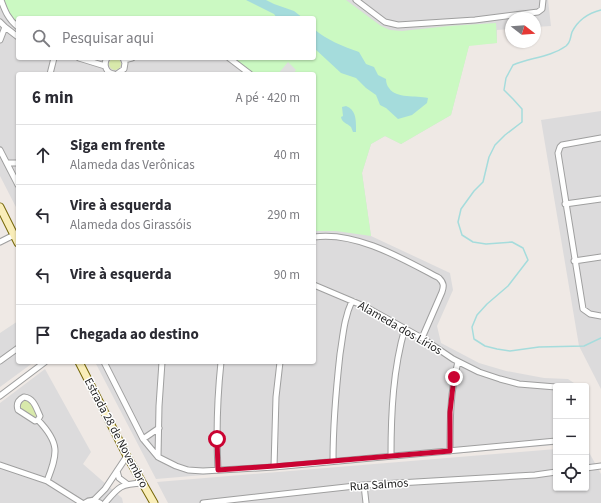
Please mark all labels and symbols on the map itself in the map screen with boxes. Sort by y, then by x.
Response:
north arrow [505,12,541,48]
street label: Alameda dos Lírios [355,297,445,359]
route end [445,368,463,386]
street label: Estrada 28 de Novembro [80,375,152,491]
route start [208,430,226,448]
street label: Rua Salmos [349,474,409,496]

